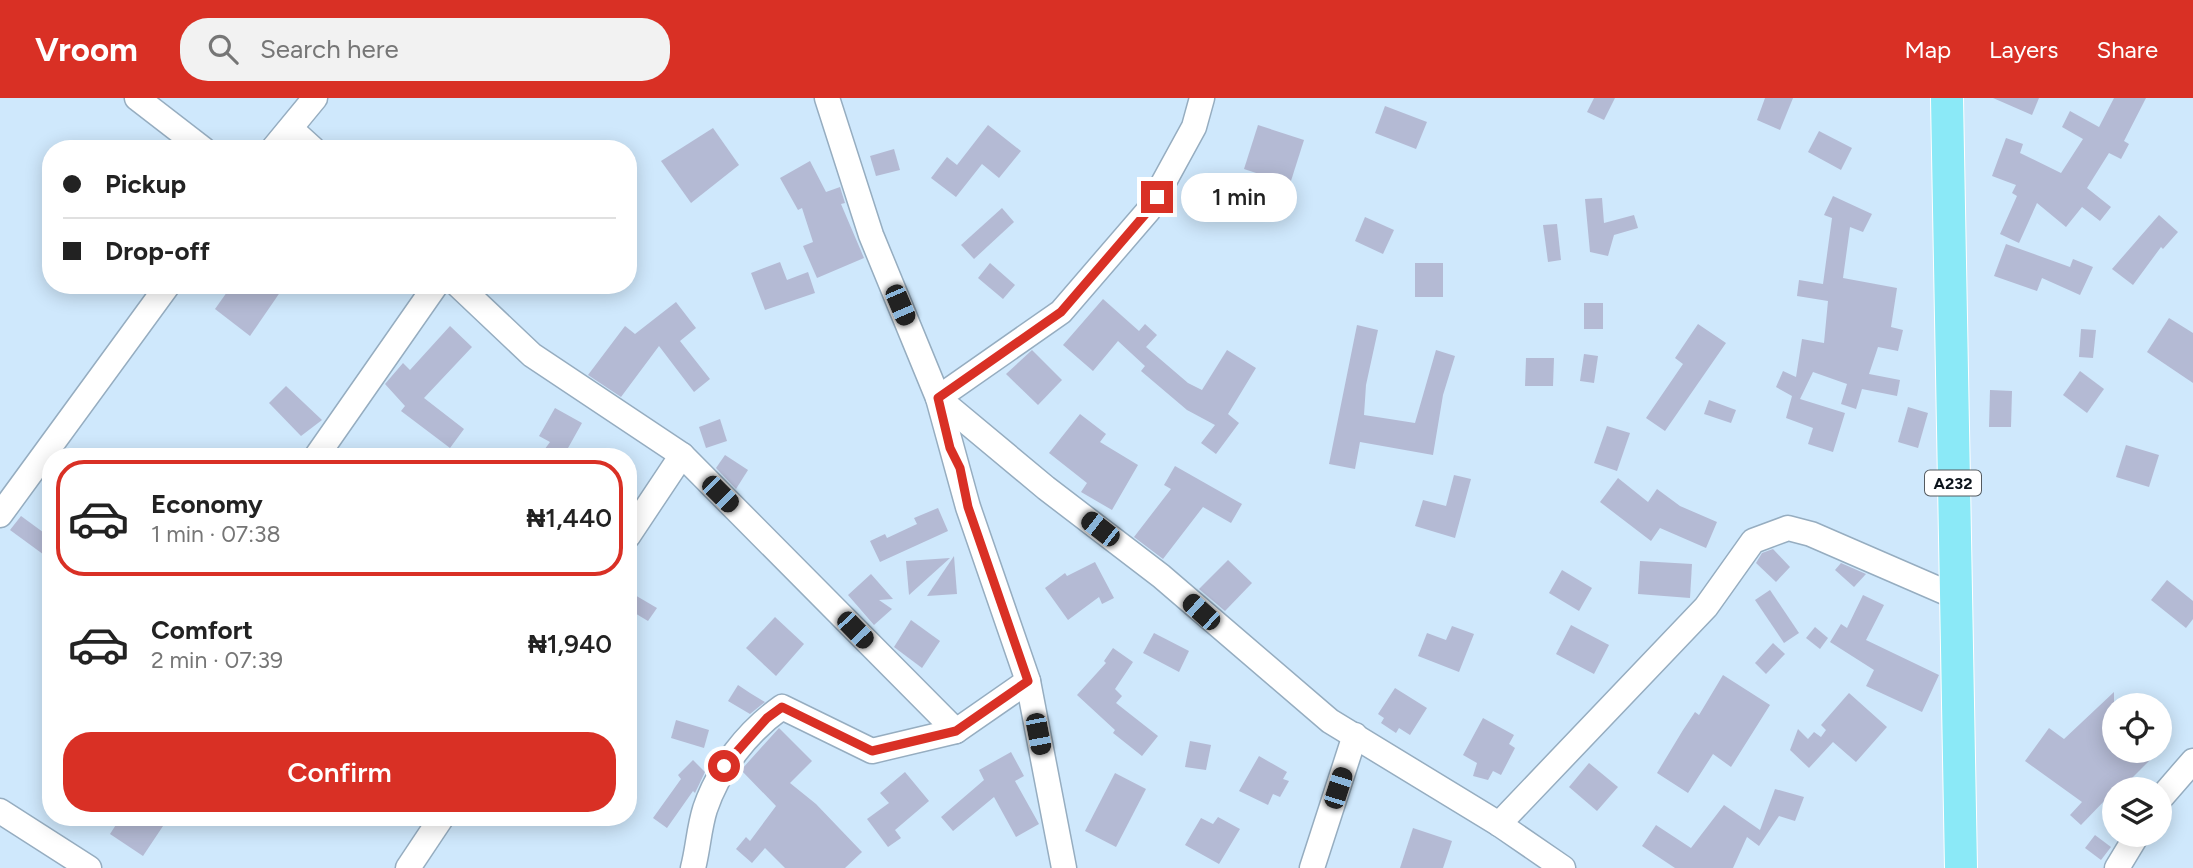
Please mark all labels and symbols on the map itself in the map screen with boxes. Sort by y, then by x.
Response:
callout: 1 min [1182,172,1297,222]
route end [1141,181,1173,213]
car [883,282,918,328]
road number: A232 [1925,470,1981,496]
car [698,472,743,516]
car [1077,508,1124,550]
car [1179,590,1224,634]
car [833,608,878,652]
car [1024,711,1053,757]
route start [708,750,740,782]
car [1322,765,1355,811]

